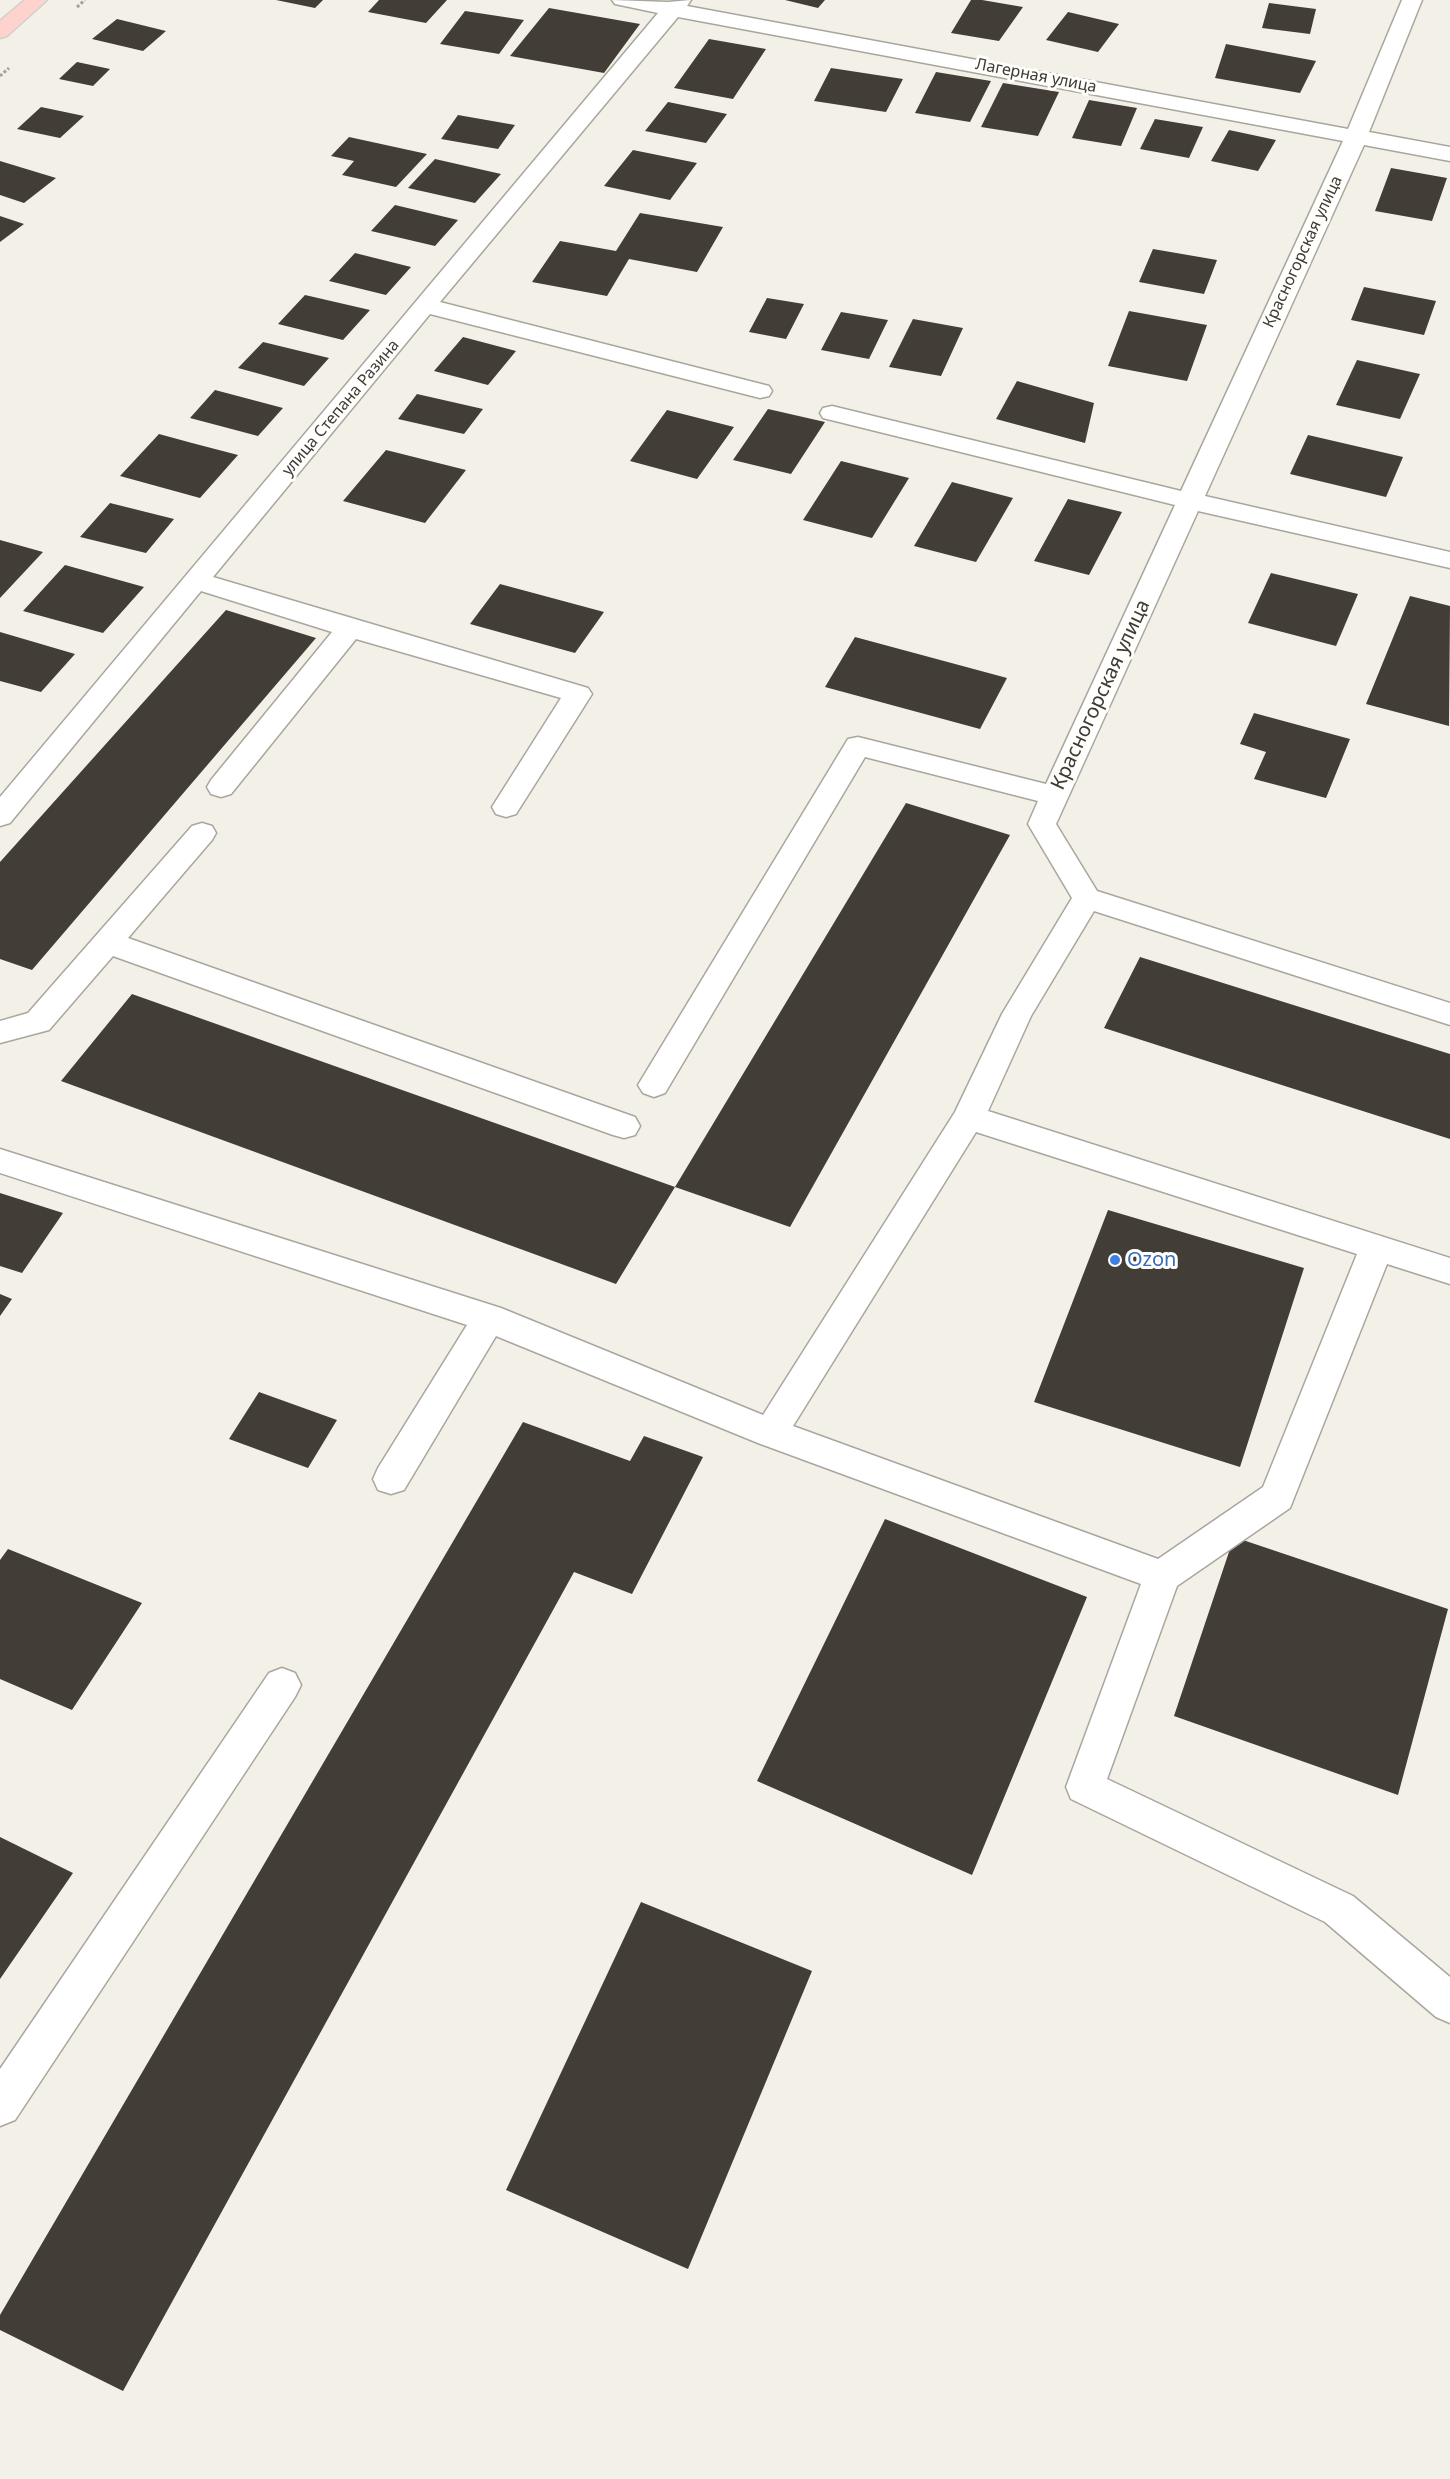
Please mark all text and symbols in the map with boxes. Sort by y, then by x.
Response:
street label: Лагерная улица [974,55,1098,97]
street label: Красногорская улица [1259,173,1347,331]
street label: улица Степана Разина [278,336,404,480]
street label: Красногорская улица [1046,596,1156,794]
place label: Ozon [1127,1248,1176,1272]
marker: Ozon [1108,1253,1122,1267]

